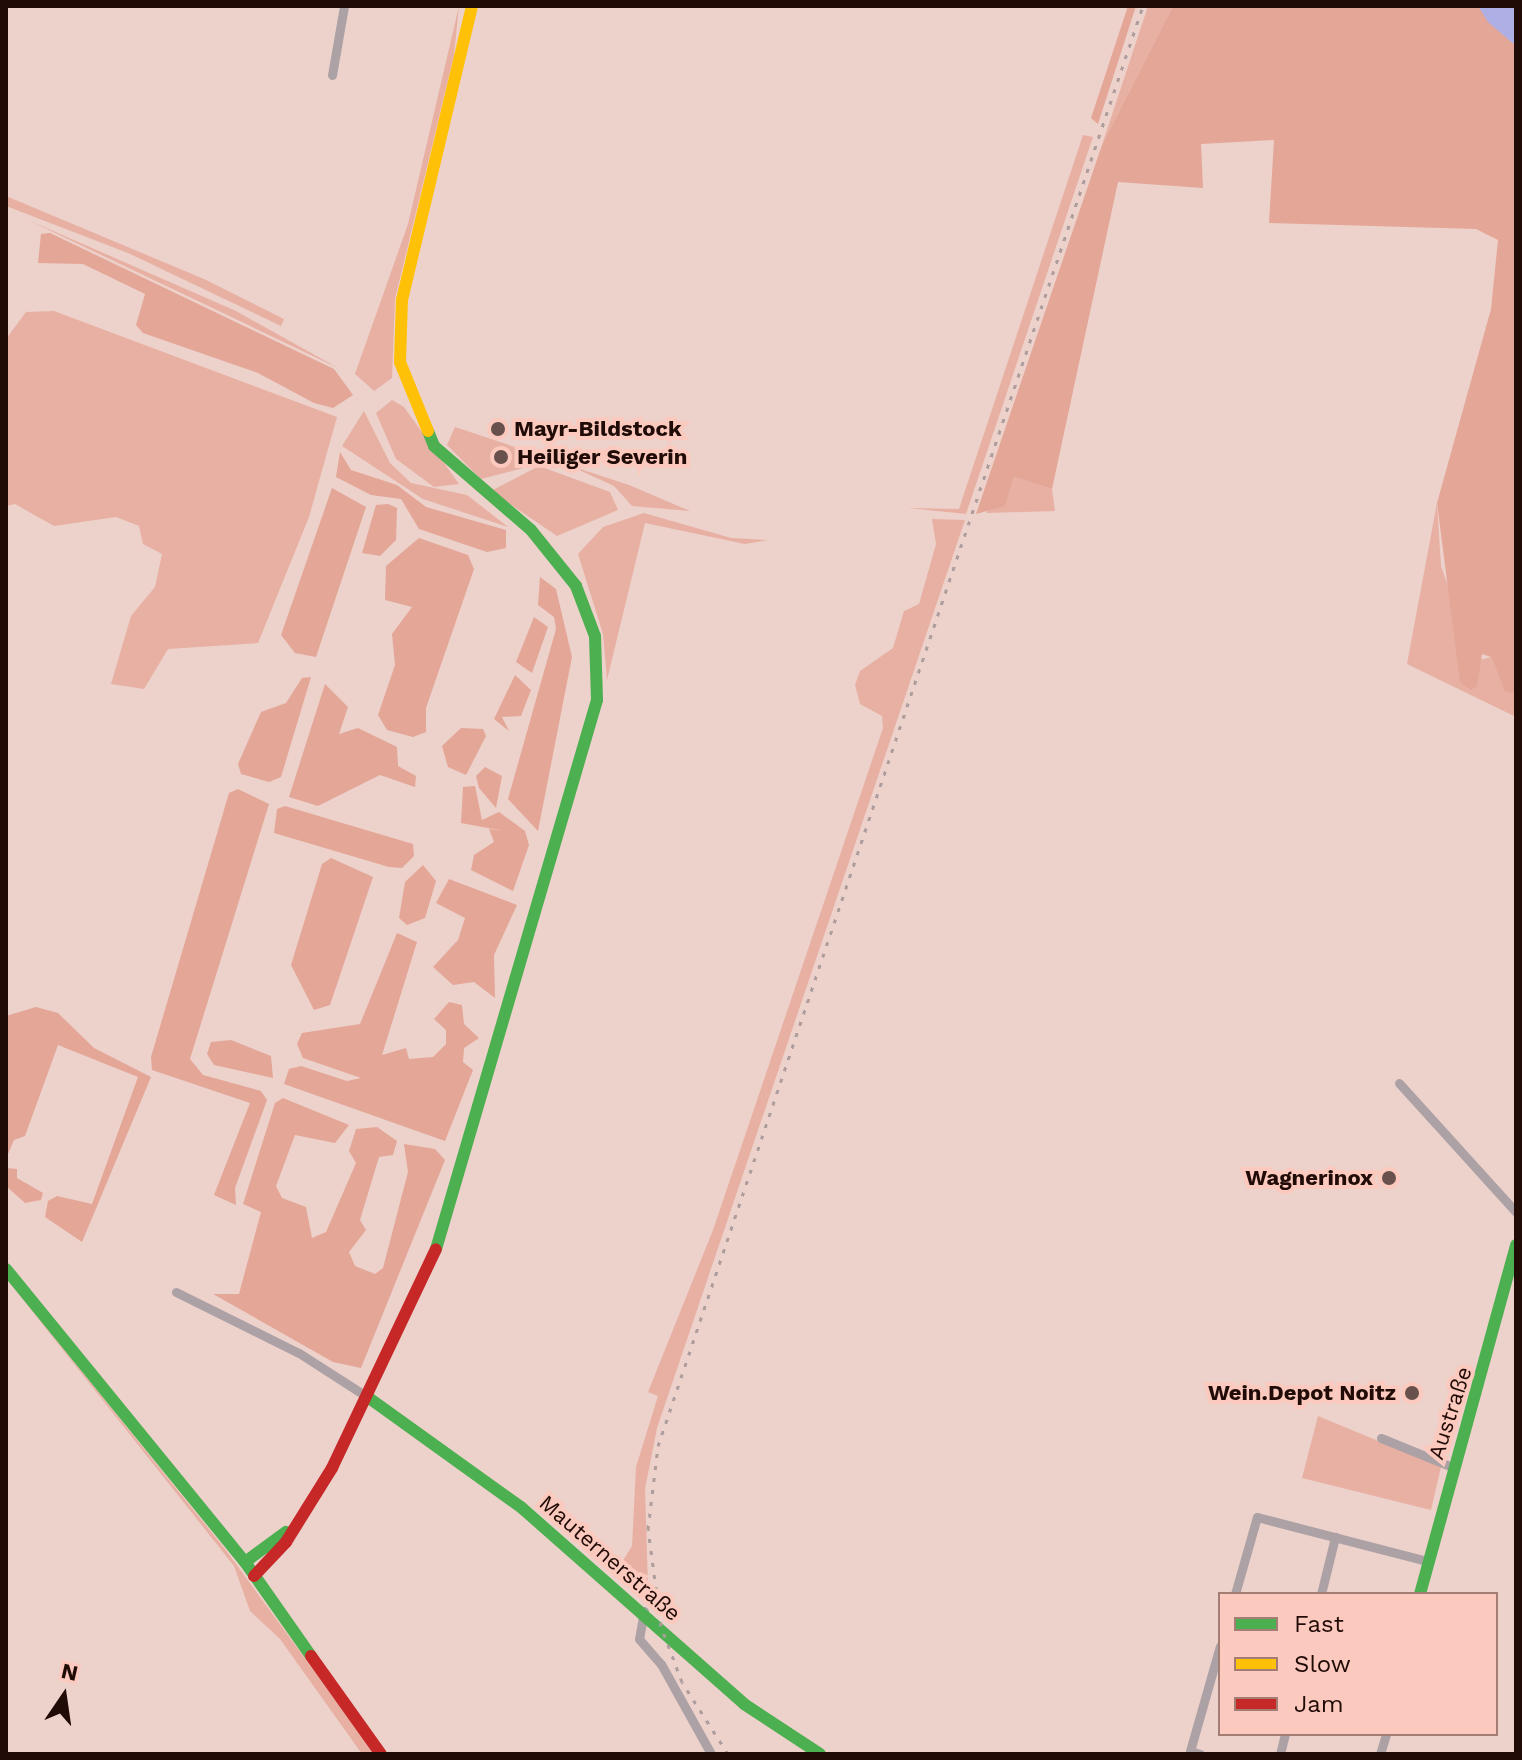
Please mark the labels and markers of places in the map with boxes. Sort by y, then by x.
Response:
place label: Mayr-Bildstock [514,416,682,442]
marker: Mayr-Bildstock [489,420,507,438]
place label: Heiliger Severin [517,444,688,470]
marker: Heiliger Severin [492,448,510,466]
place label: Wagnerinox [1245,1165,1373,1191]
marker: Wagnerinox [1380,1169,1398,1187]
place label: Wein.Depot Noitz [1208,1380,1396,1406]
marker: Wein.Depot Noitz [1403,1384,1421,1402]

